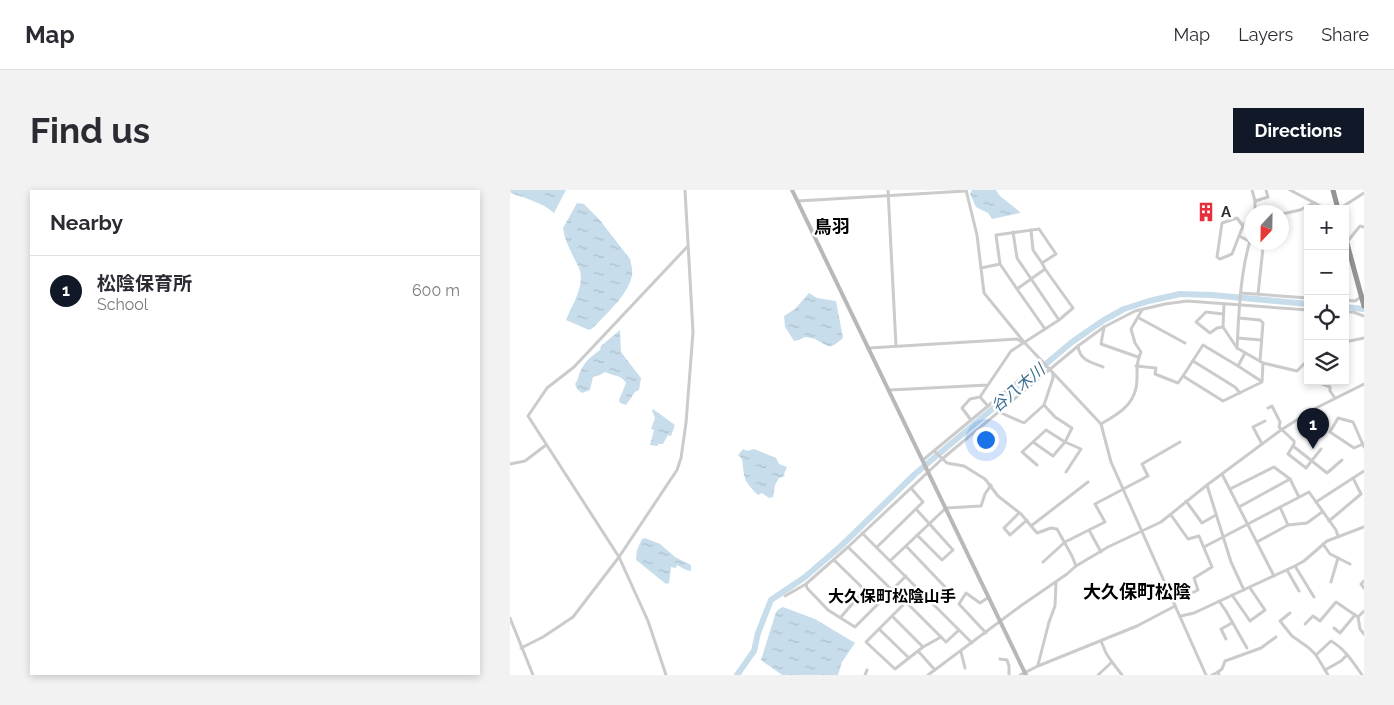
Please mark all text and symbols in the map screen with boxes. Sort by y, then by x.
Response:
text: Map [25,20,75,49]
text: Map [1174,24,1210,45]
text: Layers [1238,24,1293,45]
text: Share [1321,24,1369,45]
button: Directions [1233,108,1364,153]
text: Find us [30,110,150,151]
building icon: A [1195,201,1217,223]
place label: A [1221,203,1232,221]
north arrow [1244,205,1289,250]
map controls [1304,205,1349,385]
button: + [1304,205,1349,250]
text: Nearby [50,210,123,235]
district label: 鳥羽 [814,216,850,237]
button: − [1304,250,1349,295]
text: 松陰保育所 [97,272,192,294]
text: 1 [62,281,70,300]
text: 600 m [412,281,460,300]
text: School [97,295,148,314]
button: locate [1304,295,1349,340]
button: layers [1304,340,1349,385]
water label: 谷八木川 [987,359,1050,416]
pin: 1 [1297,408,1329,449]
your location [973,427,999,453]
district label: 大久保町松陰 [1083,581,1191,602]
district label: 大久保町松陰山手 [828,587,956,606]

